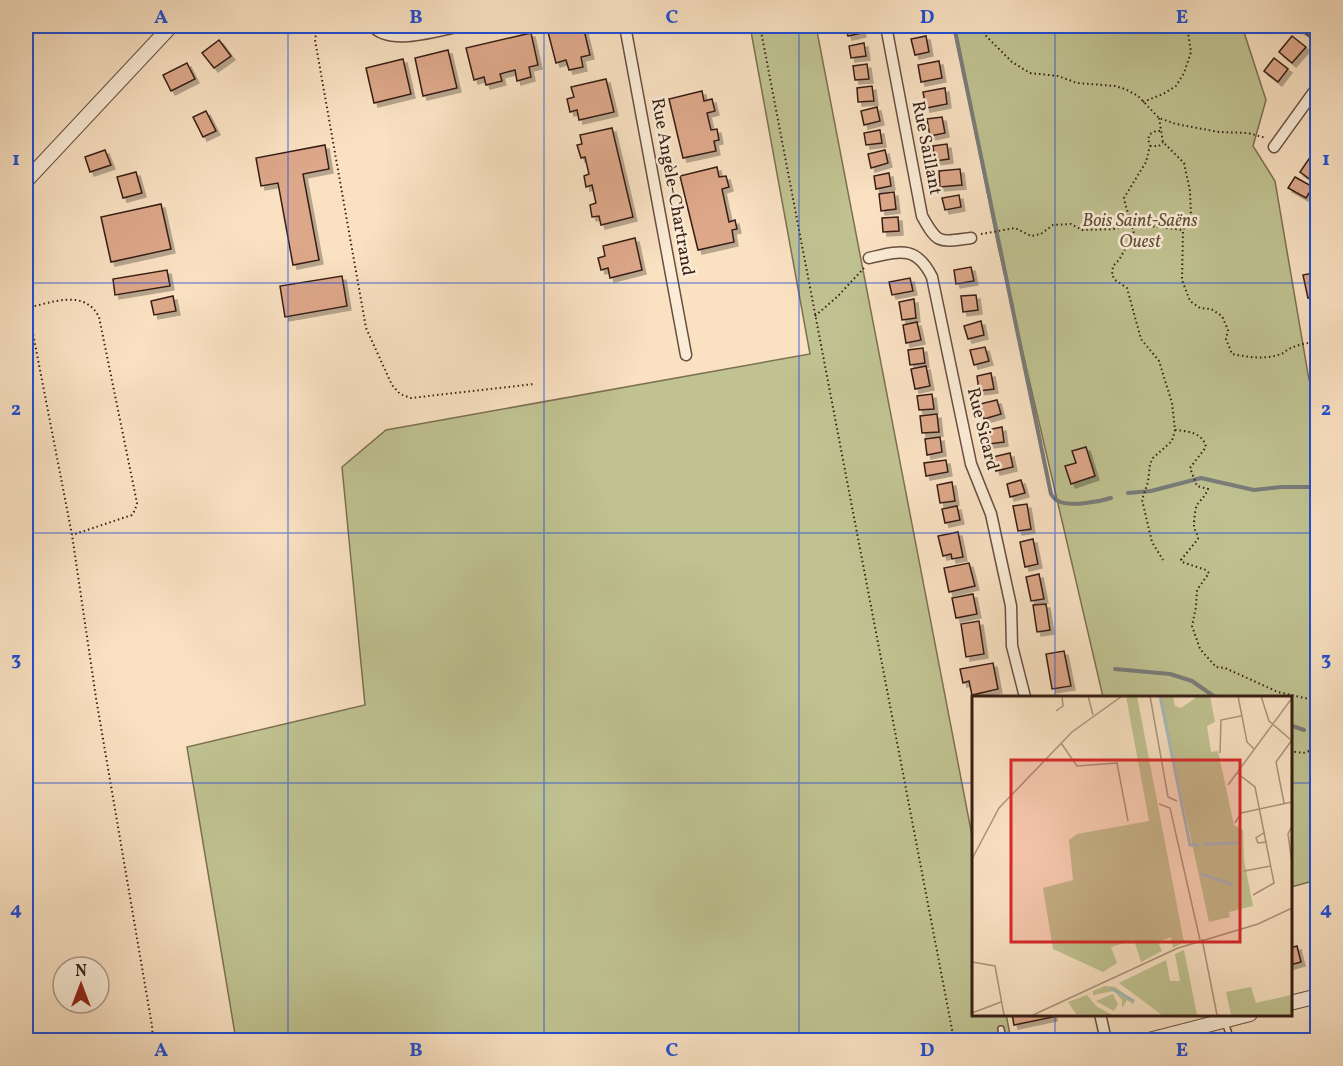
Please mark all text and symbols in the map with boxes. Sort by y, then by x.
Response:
text: A [154,4,168,32]
text: B [409,4,423,32]
text: C [666,4,679,32]
text: D [920,4,934,32]
text: E [1176,4,1188,32]
street label: Rue Angèle-Chartrand [644,96,700,278]
street label: Rue Saillant [905,99,947,197]
text: 1 [12,146,20,174]
text: 1 [1322,146,1330,174]
park label: Bois Saint-Saëns Ouest [1082,209,1198,255]
street label: Rue Sicard [960,385,1004,473]
text: 2 [11,396,21,424]
text: 2 [1321,396,1331,424]
text: 3 [11,646,21,674]
text: 3 [1321,646,1331,674]
inset map [972,696,1292,1015]
text: 4 [10,896,22,924]
text: 4 [1320,896,1332,924]
north arrow [51,955,111,1015]
text: N [75,961,87,983]
text: A [154,1037,168,1065]
text: B [409,1037,423,1065]
text: C [666,1037,679,1065]
text: D [920,1037,934,1065]
text: E [1176,1037,1188,1065]

